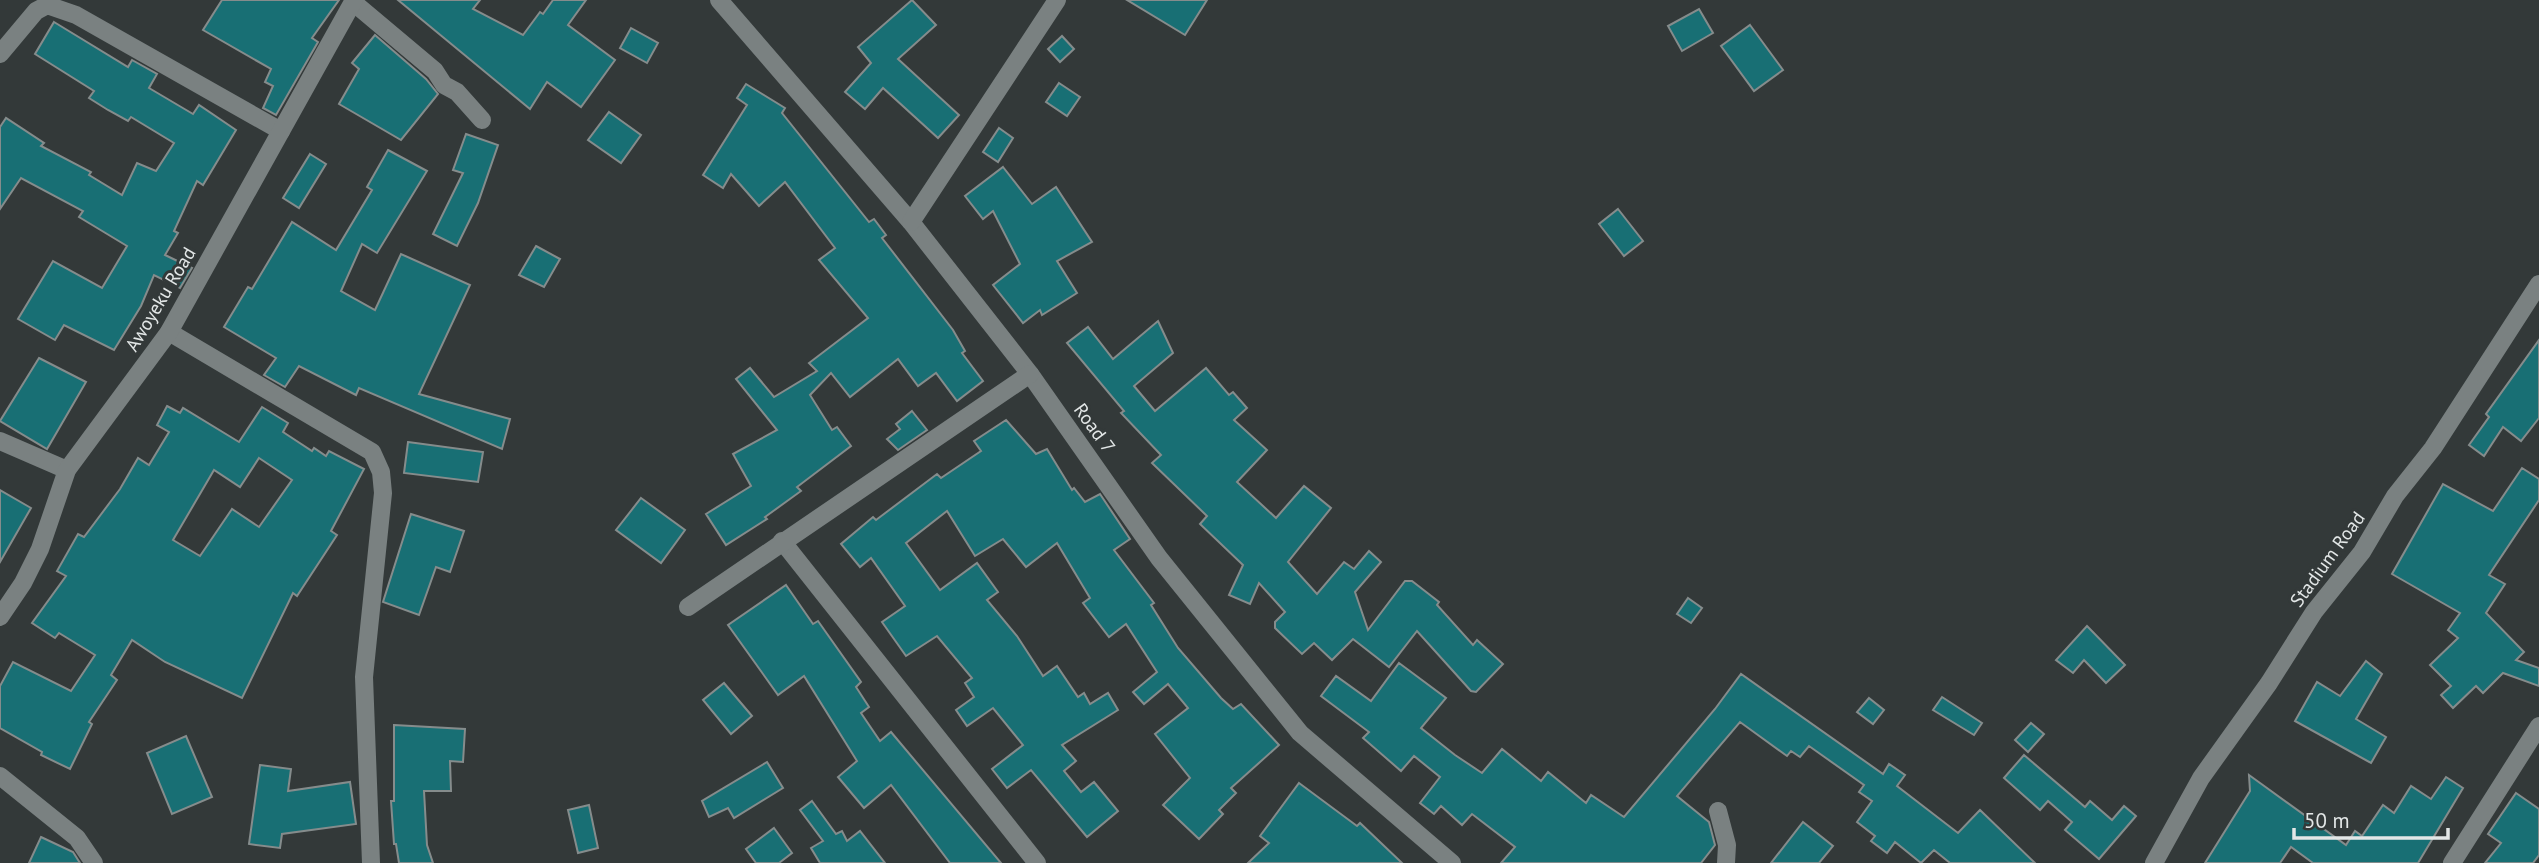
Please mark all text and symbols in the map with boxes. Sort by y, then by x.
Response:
street label: Awoyeku Road [119,243,201,355]
street label: Road 7 [1069,398,1121,458]
street label: Stadium Road [2284,507,2370,611]
scale bar [2294,796,2448,840]
text: 50 m [2304,807,2350,834]

